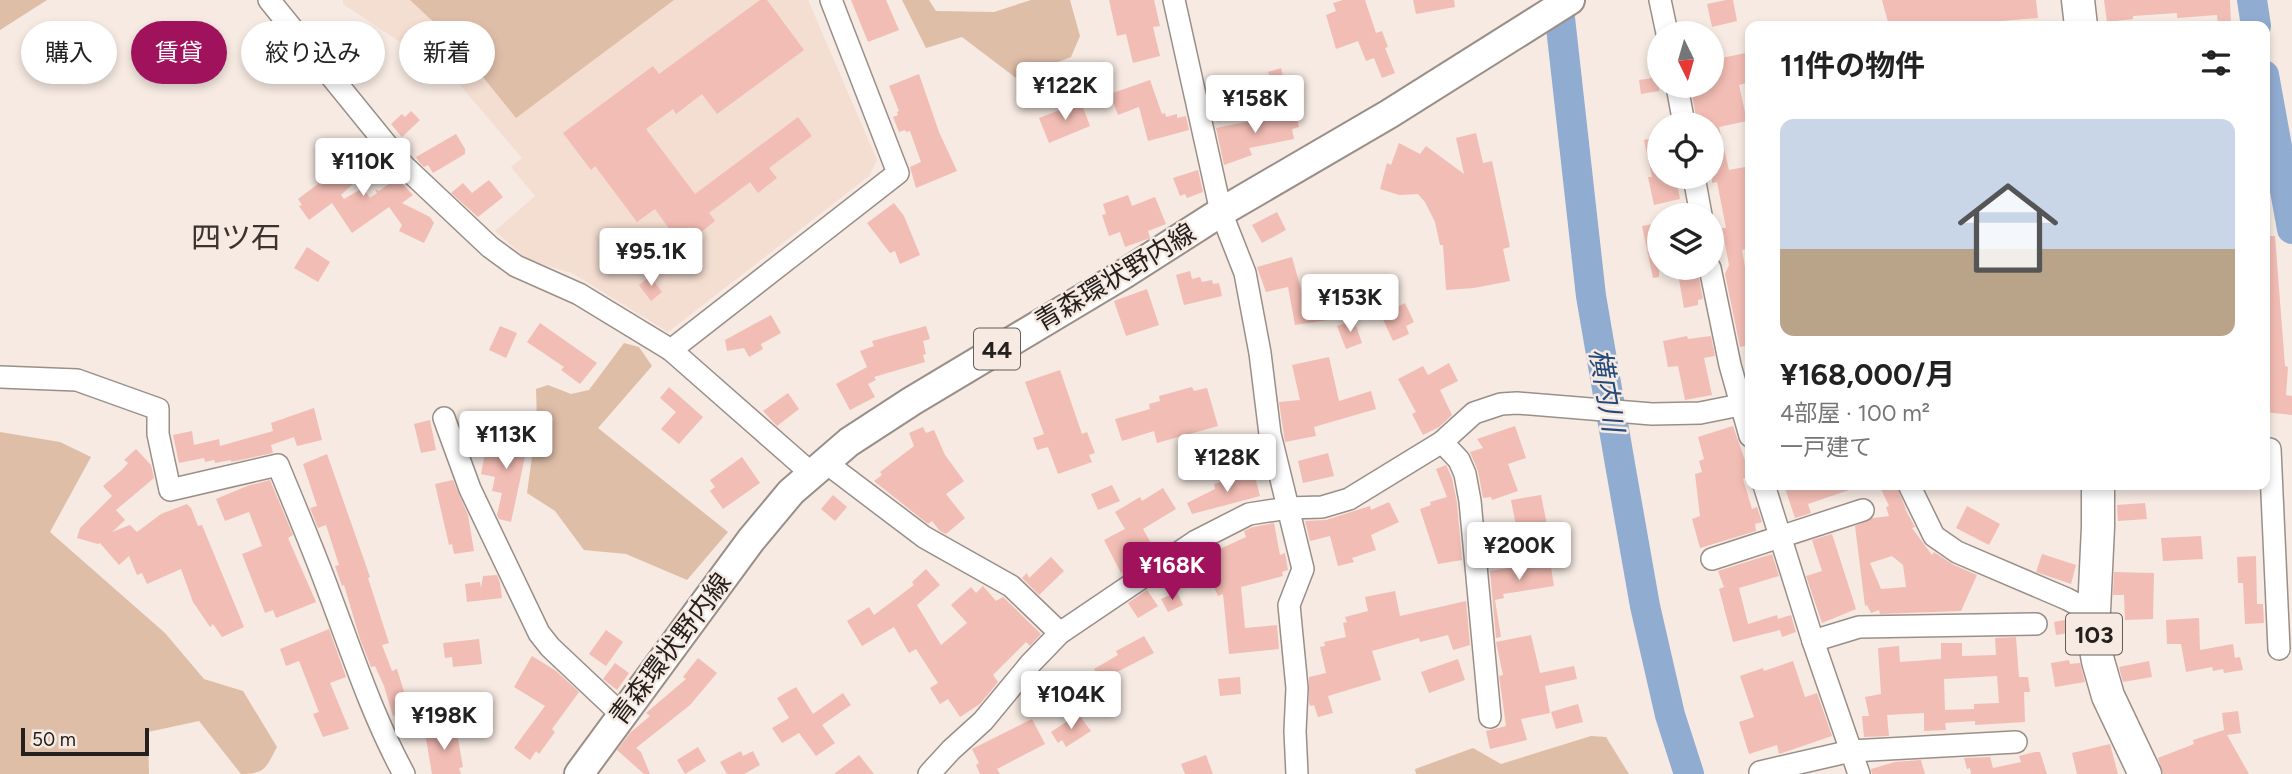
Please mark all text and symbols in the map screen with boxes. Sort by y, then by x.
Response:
chip: 購入 [21,21,117,84]
chip: 賃貸 [131,21,227,84]
chip: 絞り込み [241,21,385,84]
chip: 新着 [399,21,495,84]
north arrow [1647,21,1724,98]
map controls [1647,21,1724,280]
icon: filters [2197,44,2235,82]
text: 11件の物件 [1780,47,1925,84]
pin: ¥122K [1016,62,1114,122]
text: ¥122K [1032,71,1098,99]
pin: ¥158K [1206,76,1304,135]
text: ¥158K [1222,84,1288,112]
button: locate [1647,112,1724,189]
pin: ¥110K [314,138,412,198]
text: ¥110K [331,147,395,175]
icon: home [1945,165,2071,291]
button: layers [1647,203,1724,280]
street label: 青森環状野内線 [1029,216,1201,338]
district label: 四ツ石 [191,219,281,256]
pin: ¥95.1K [594,229,708,288]
text: ¥95.1K [615,237,687,265]
pin: ¥153K [1301,274,1399,334]
text: ¥153K [1318,283,1382,311]
road number: 44 [974,328,1020,370]
water label: 横内川 [1583,346,1632,437]
text: ¥168,000/月 [1780,356,1955,393]
text: 4部屋 · 100 m² [1780,399,1930,427]
pin: ¥113K [457,412,555,471]
text: ¥113K [475,420,537,448]
text: 一戸建て [1780,433,1872,461]
pin: ¥128K [1178,434,1276,494]
text: ¥128K [1194,443,1260,471]
pin: ¥200K [1470,522,1568,582]
text: ¥200K [1483,531,1555,559]
pin: ¥168K [1123,542,1221,602]
text: ¥168K [1139,551,1205,579]
street label: 青森環状野内線 [602,567,738,731]
road number: 103 [2066,614,2122,654]
pin: ¥104K [1022,672,1120,731]
text: ¥104K [1037,680,1105,708]
pin: ¥198K [395,692,493,752]
text: ¥198K [411,701,477,729]
scale bar [21,725,149,757]
text: 50 m [32,728,76,751]

